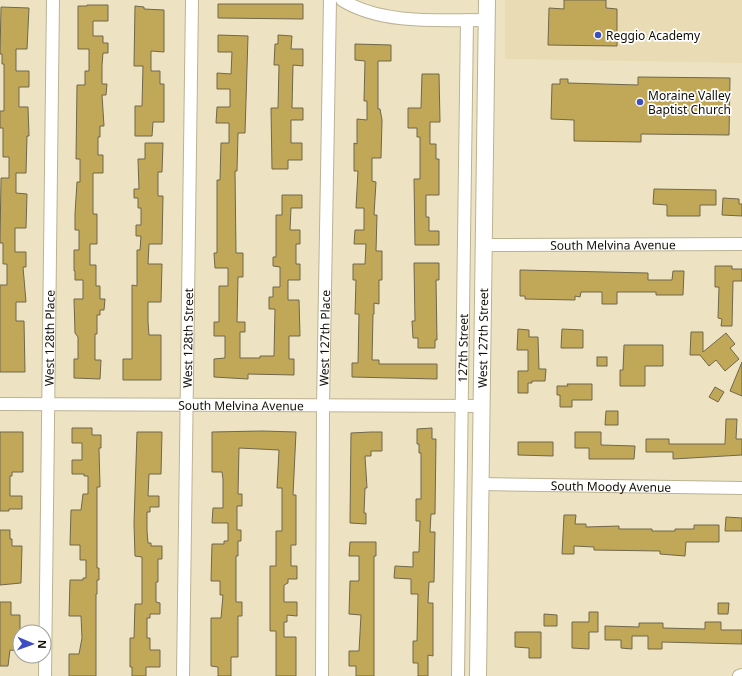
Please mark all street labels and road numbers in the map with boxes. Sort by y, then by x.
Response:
street label: South Melvina Avenue [550,236,676,253]
street label: West 128th Street [178,287,197,388]
street label: West 127th Street [473,287,492,388]
street label: West 128th Place [40,290,58,386]
street label: West 127th Place [315,290,334,386]
street label: 127th Street [454,313,471,383]
street label: South Melvina Avenue [178,396,304,414]
street label: South Moody Avenue [551,477,672,495]

